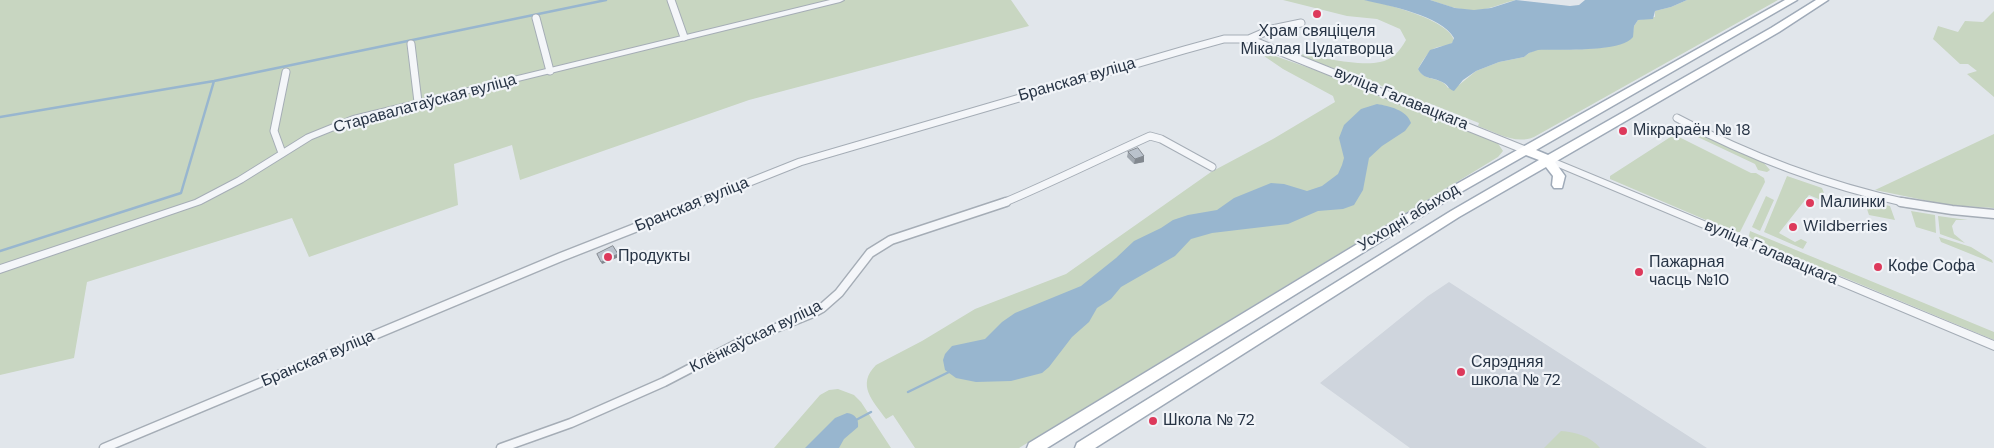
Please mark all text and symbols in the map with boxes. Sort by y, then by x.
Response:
marker: Храм свяціцеля Мікалая Цудатворца [1311,8,1323,20]
place label: Храм свяціцеля Мікалая Цудатворца [1241,22,1393,60]
street label: Бранская вуліца [1016,54,1138,106]
street label: вуліца Галавацкага [1331,63,1471,135]
street label: Старавалатаўская вуліца [331,70,519,138]
place label: Мікрараён № 18 [1633,121,1751,141]
marker: Мікрараён № 18 [1617,125,1629,137]
street label: Бранская вуліца [632,173,752,237]
street label: Усходні абыход [1355,180,1463,256]
place label: Малинки [1820,193,1885,213]
marker: Малинки [1804,197,1816,209]
street label: вуліца Галавацкага [1701,216,1841,290]
place label: Wildberries [1803,217,1888,237]
marker: Wildberries [1787,221,1799,233]
place label: Продукты [618,247,690,267]
marker: Продукты [602,251,614,263]
place label: Пажарная часць №10 [1649,253,1729,291]
place label: Кофе Софа [1888,257,1975,277]
marker: Кофе Софа [1872,261,1884,273]
marker: Пажарная часць №10 [1633,266,1645,278]
street label: Клёнкаўская вуліца [687,297,825,377]
street label: Бранская вуліца [259,327,377,391]
place label: Сярэдняя школа № 72 [1471,353,1561,391]
marker: Сярэдняя школа № 72 [1455,366,1467,378]
place label: Школа № 72 [1163,411,1255,431]
marker: Школа № 72 [1147,415,1159,427]

